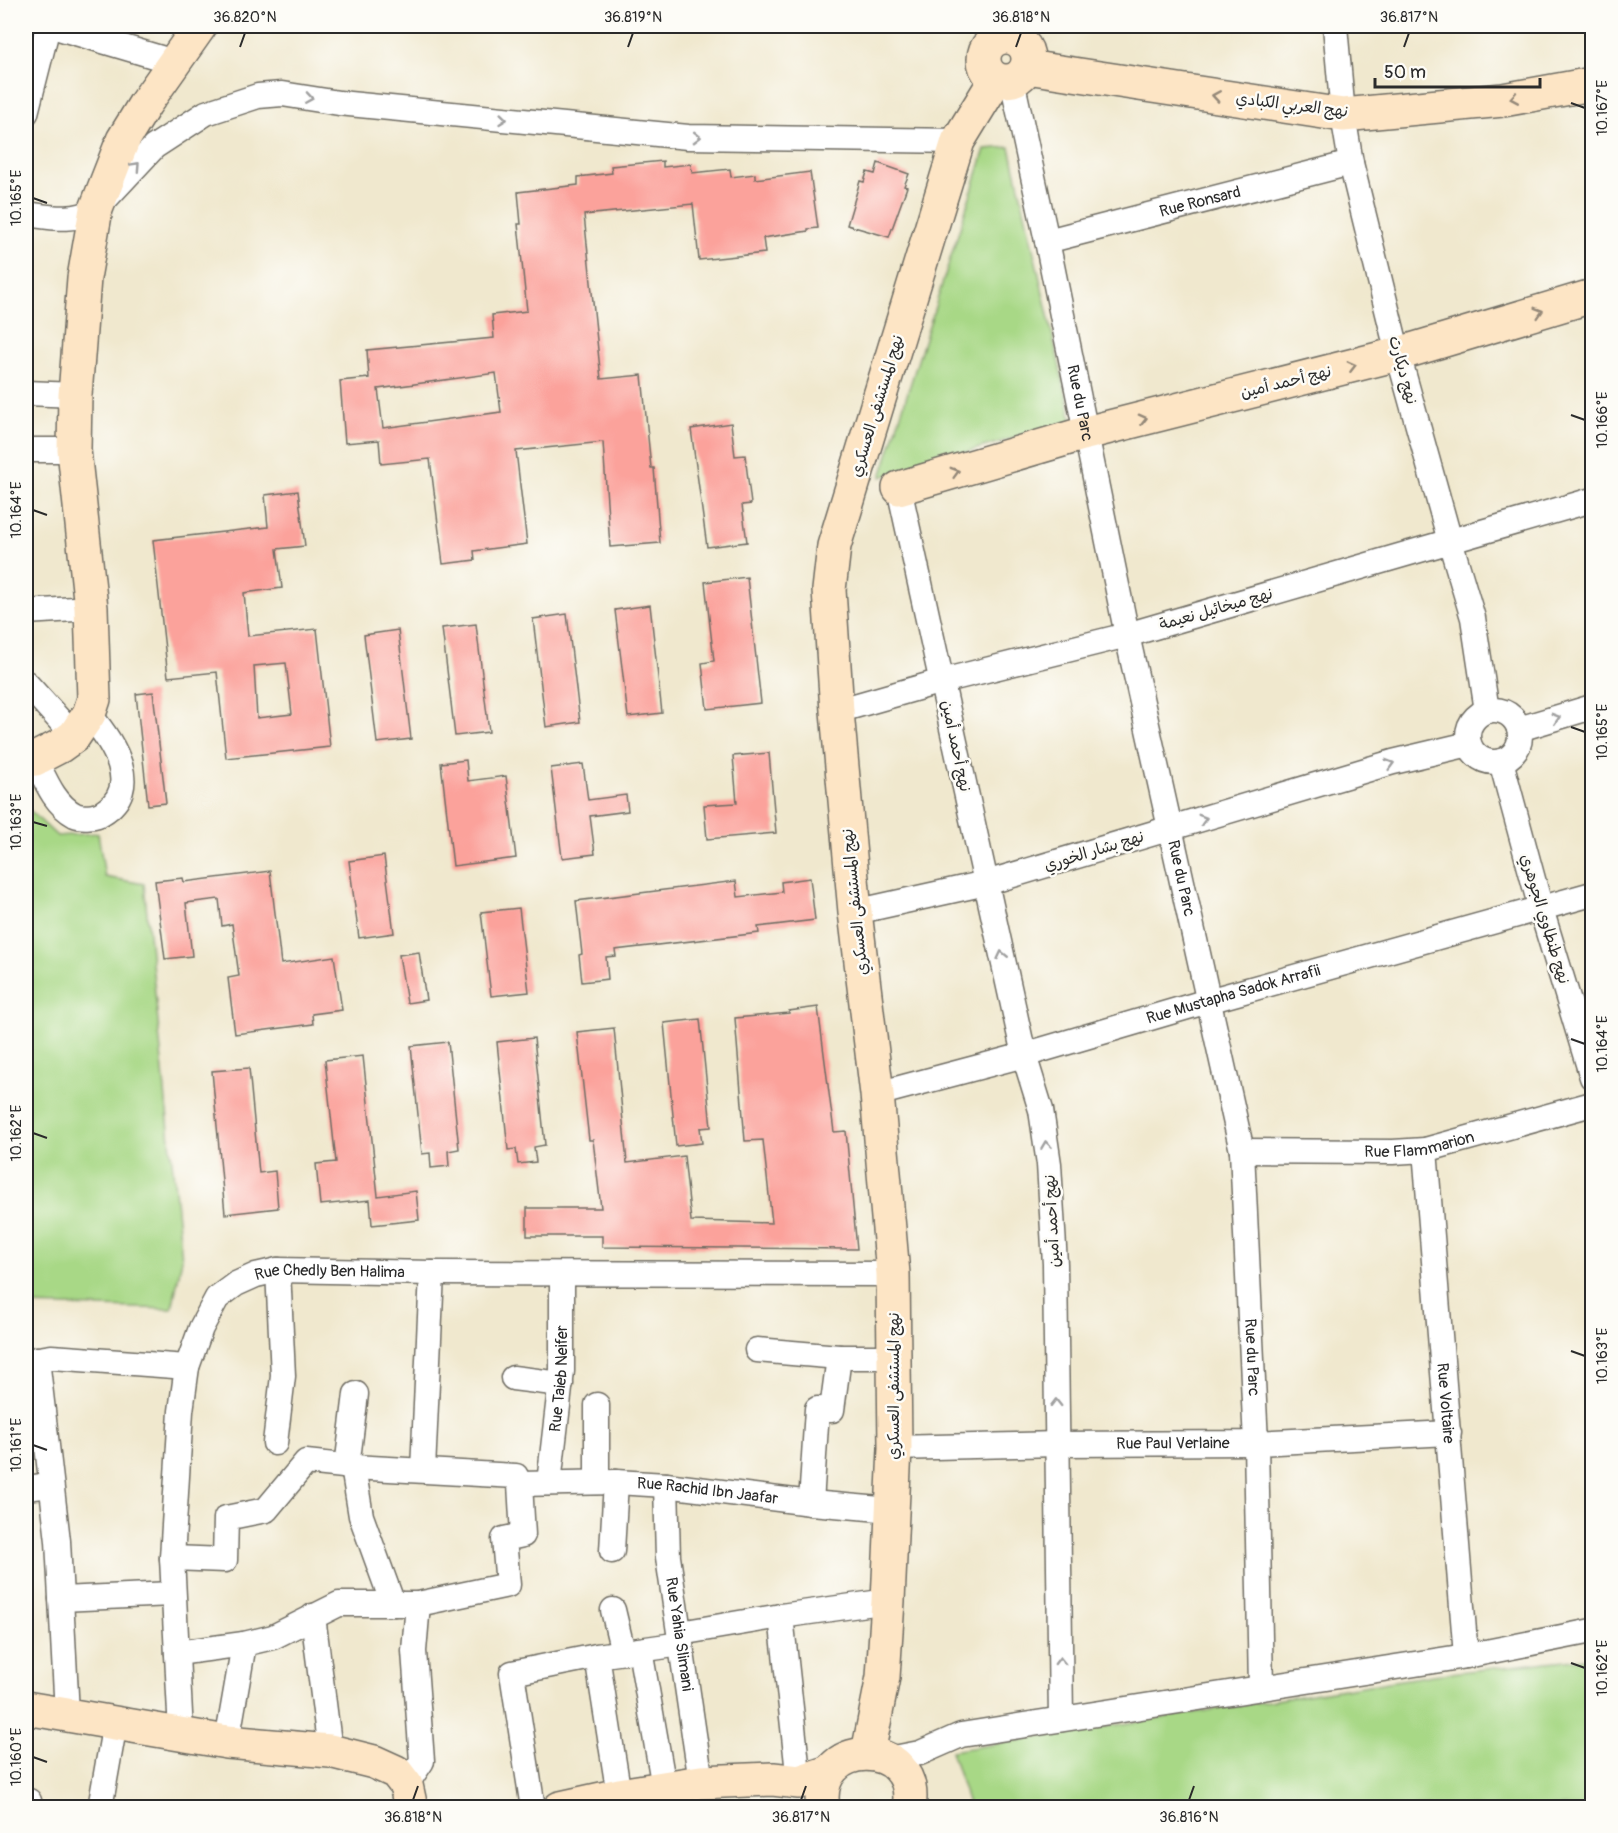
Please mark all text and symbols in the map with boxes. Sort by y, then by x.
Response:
text: 36.820°N [213,8,277,27]
text: 36.819°N [604,8,662,27]
text: 36.818°N [992,8,1050,27]
text: 36.817°N [1380,8,1438,27]
scale bar [1375,51,1540,89]
text: 50 m [1384,61,1426,84]
text: 10.167°E [1593,80,1612,136]
street label: نهج العربي الكبادي [1234,88,1349,126]
one-way arrow [1212,90,1221,102]
one-way arrow [1509,91,1519,104]
one-way arrow [304,92,314,104]
one-way arrow [498,112,508,125]
one-way arrow [693,131,702,143]
one-way arrow [128,162,139,173]
text: 10.165°E [7,170,26,226]
street label: Rue Ronsard [1157,182,1243,222]
one-way arrow [1533,307,1544,319]
street label: نهج المستشفى العسكري [846,333,909,480]
street label: نهج ديكارت [1384,334,1422,406]
one-way arrow [1347,360,1357,373]
street label: نهج أحمد أمين [1238,361,1334,403]
street label: Rue du Parc [1062,363,1097,443]
text: 10.166°E [1593,391,1612,449]
one-way arrow [1137,414,1147,426]
one-way arrow [949,467,960,479]
text: 10.164°E [7,481,26,539]
street label: نهج ميخائيل نعيمة [1157,583,1275,635]
street label: نهج أحمد أمين [937,698,975,794]
text: 10.165°E [1593,704,1612,760]
one-way arrow [1550,713,1561,725]
one-way arrow [1384,758,1394,771]
text: 10.163°E [7,793,26,850]
one-way arrow [1197,814,1207,826]
street label: نهج بشار الخوري [1042,826,1147,877]
street label: نهج المستشفى العسكري [837,828,874,976]
street label: Rue du Parc [1163,838,1199,918]
street label: نهج طنطاوي الجوهري [1515,852,1574,987]
one-way arrow [996,951,1009,961]
street label: Rue Mustapha Sadok Arrafii [1144,960,1323,1029]
text: 10.164°E [1593,1015,1612,1073]
text: 10.162°E [7,1104,26,1161]
street label: Rue Flammarion [1364,1127,1477,1162]
one-way arrow [1041,1140,1053,1150]
street label: نهج أحمد أمين [1040,1174,1064,1268]
street label: Rue Chedly Ben Halima [253,1260,405,1285]
street label: نهج المستشفى العسكري [884,1312,905,1460]
street label: Rue du Parc [1240,1318,1264,1397]
street label: Rue Taieb Neifer [545,1325,572,1433]
text: 10.163°E [1593,1327,1612,1384]
street label: Rue Voltaire [1432,1362,1459,1444]
one-way arrow [1050,1398,1063,1407]
text: 10.161°E [7,1418,26,1472]
street label: Rue Paul Verlaine [1116,1433,1230,1454]
street label: Rue Rachid Ibn Jaafar [636,1473,780,1509]
street label: Rue Yahia Slimani [661,1576,698,1693]
text: 10.162°E [1593,1639,1612,1696]
one-way arrow [1054,1656,1066,1665]
text: 10.160°E [7,1727,26,1786]
text: 36.818°N [384,1808,442,1827]
text: 36.817°N [772,1808,830,1827]
text: 36.816°N [1159,1808,1219,1827]

